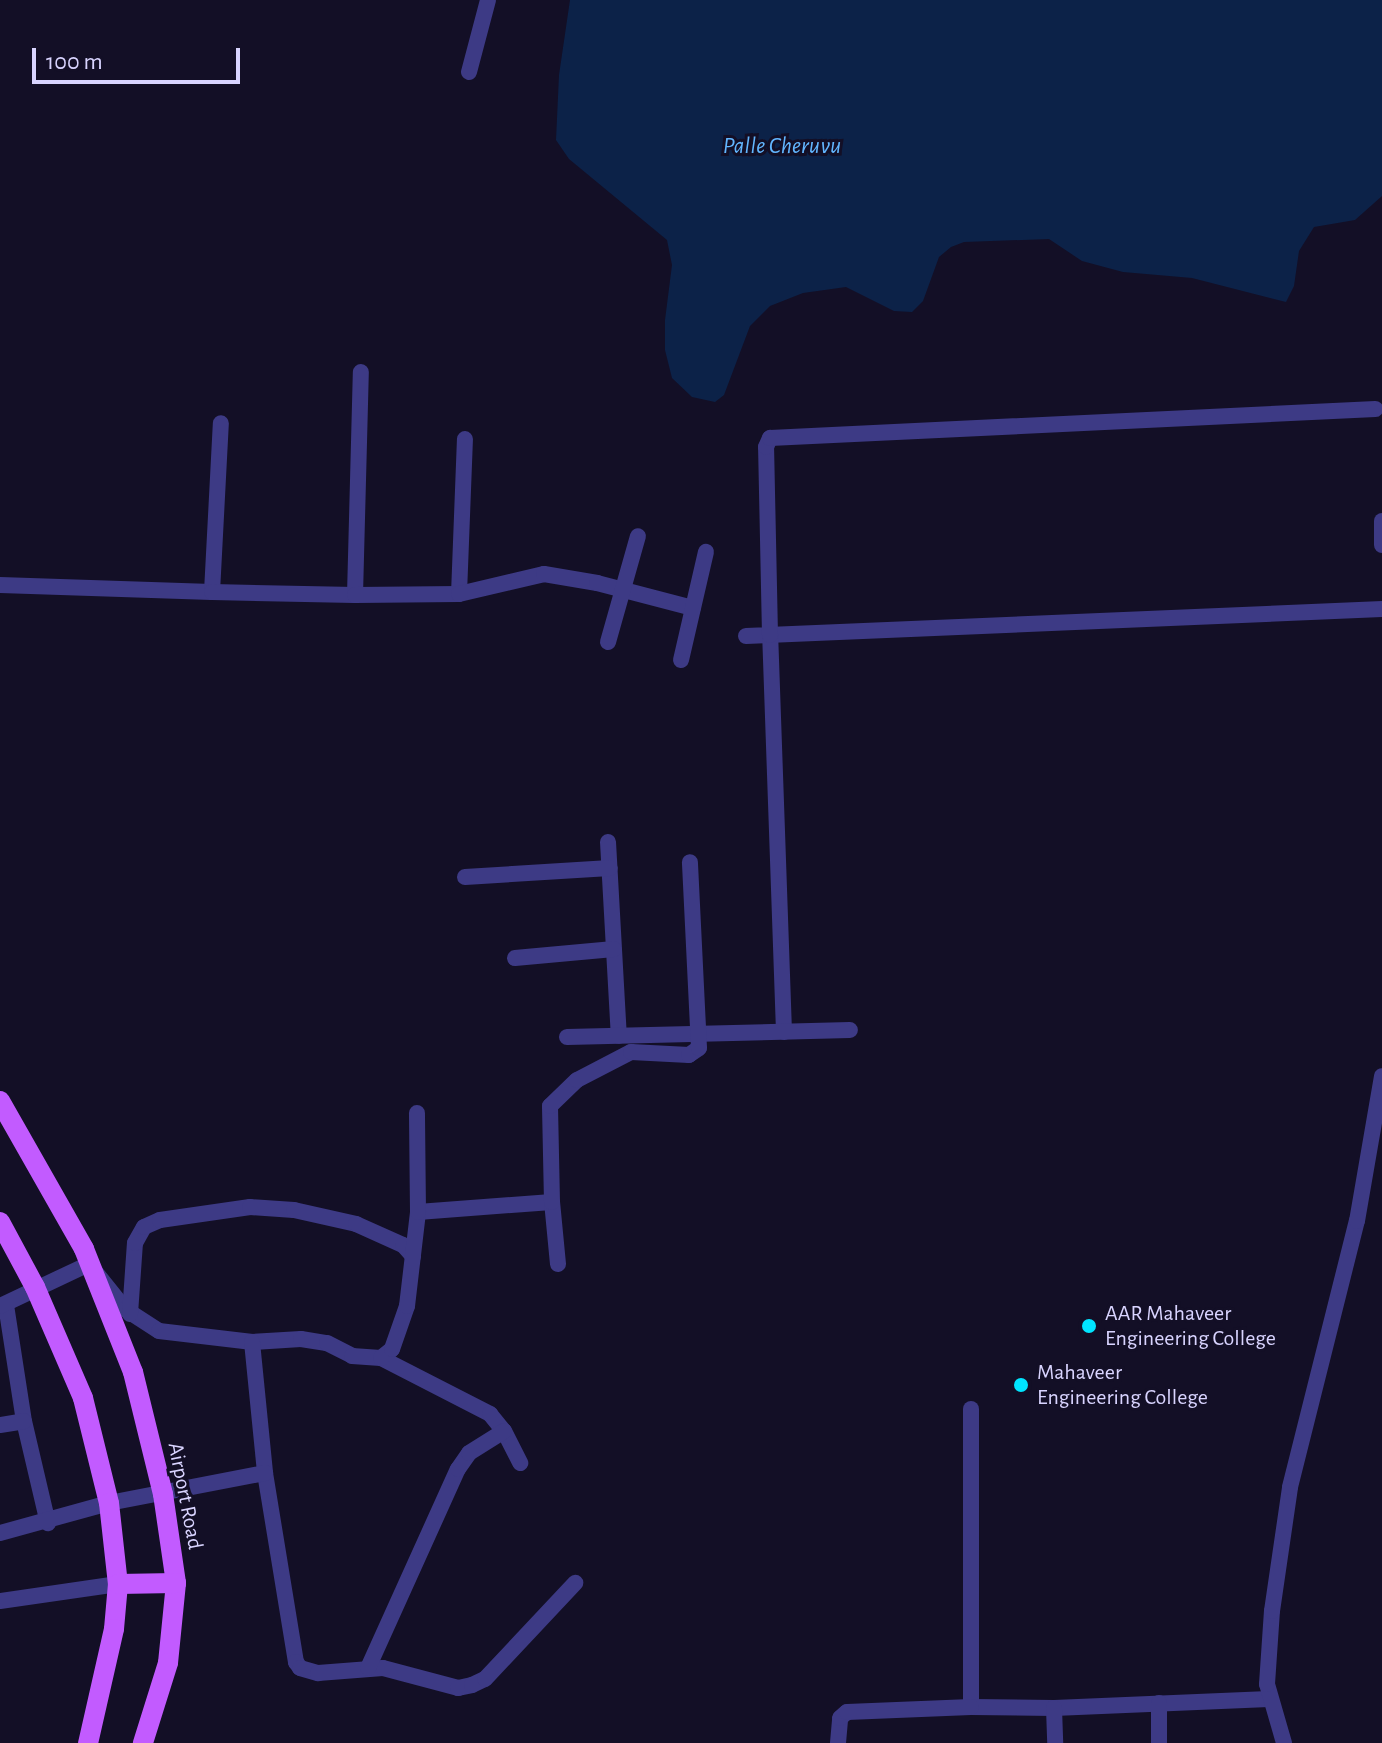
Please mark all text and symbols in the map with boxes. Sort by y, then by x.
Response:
scale bar [36,32,244,82]
text: 100 m [46,50,103,74]
water label: Palle Cheruvu [723,133,841,161]
place label: AAR Mahaveer Engineering College [1105,1300,1276,1352]
marker: AAR Mahaveer Engineering College [1080,1317,1098,1335]
place label: Mahaveer Engineering College [1037,1359,1208,1410]
marker: Mahaveer Engineering College [1012,1376,1030,1394]
street label: Airport Road [162,1440,208,1552]

